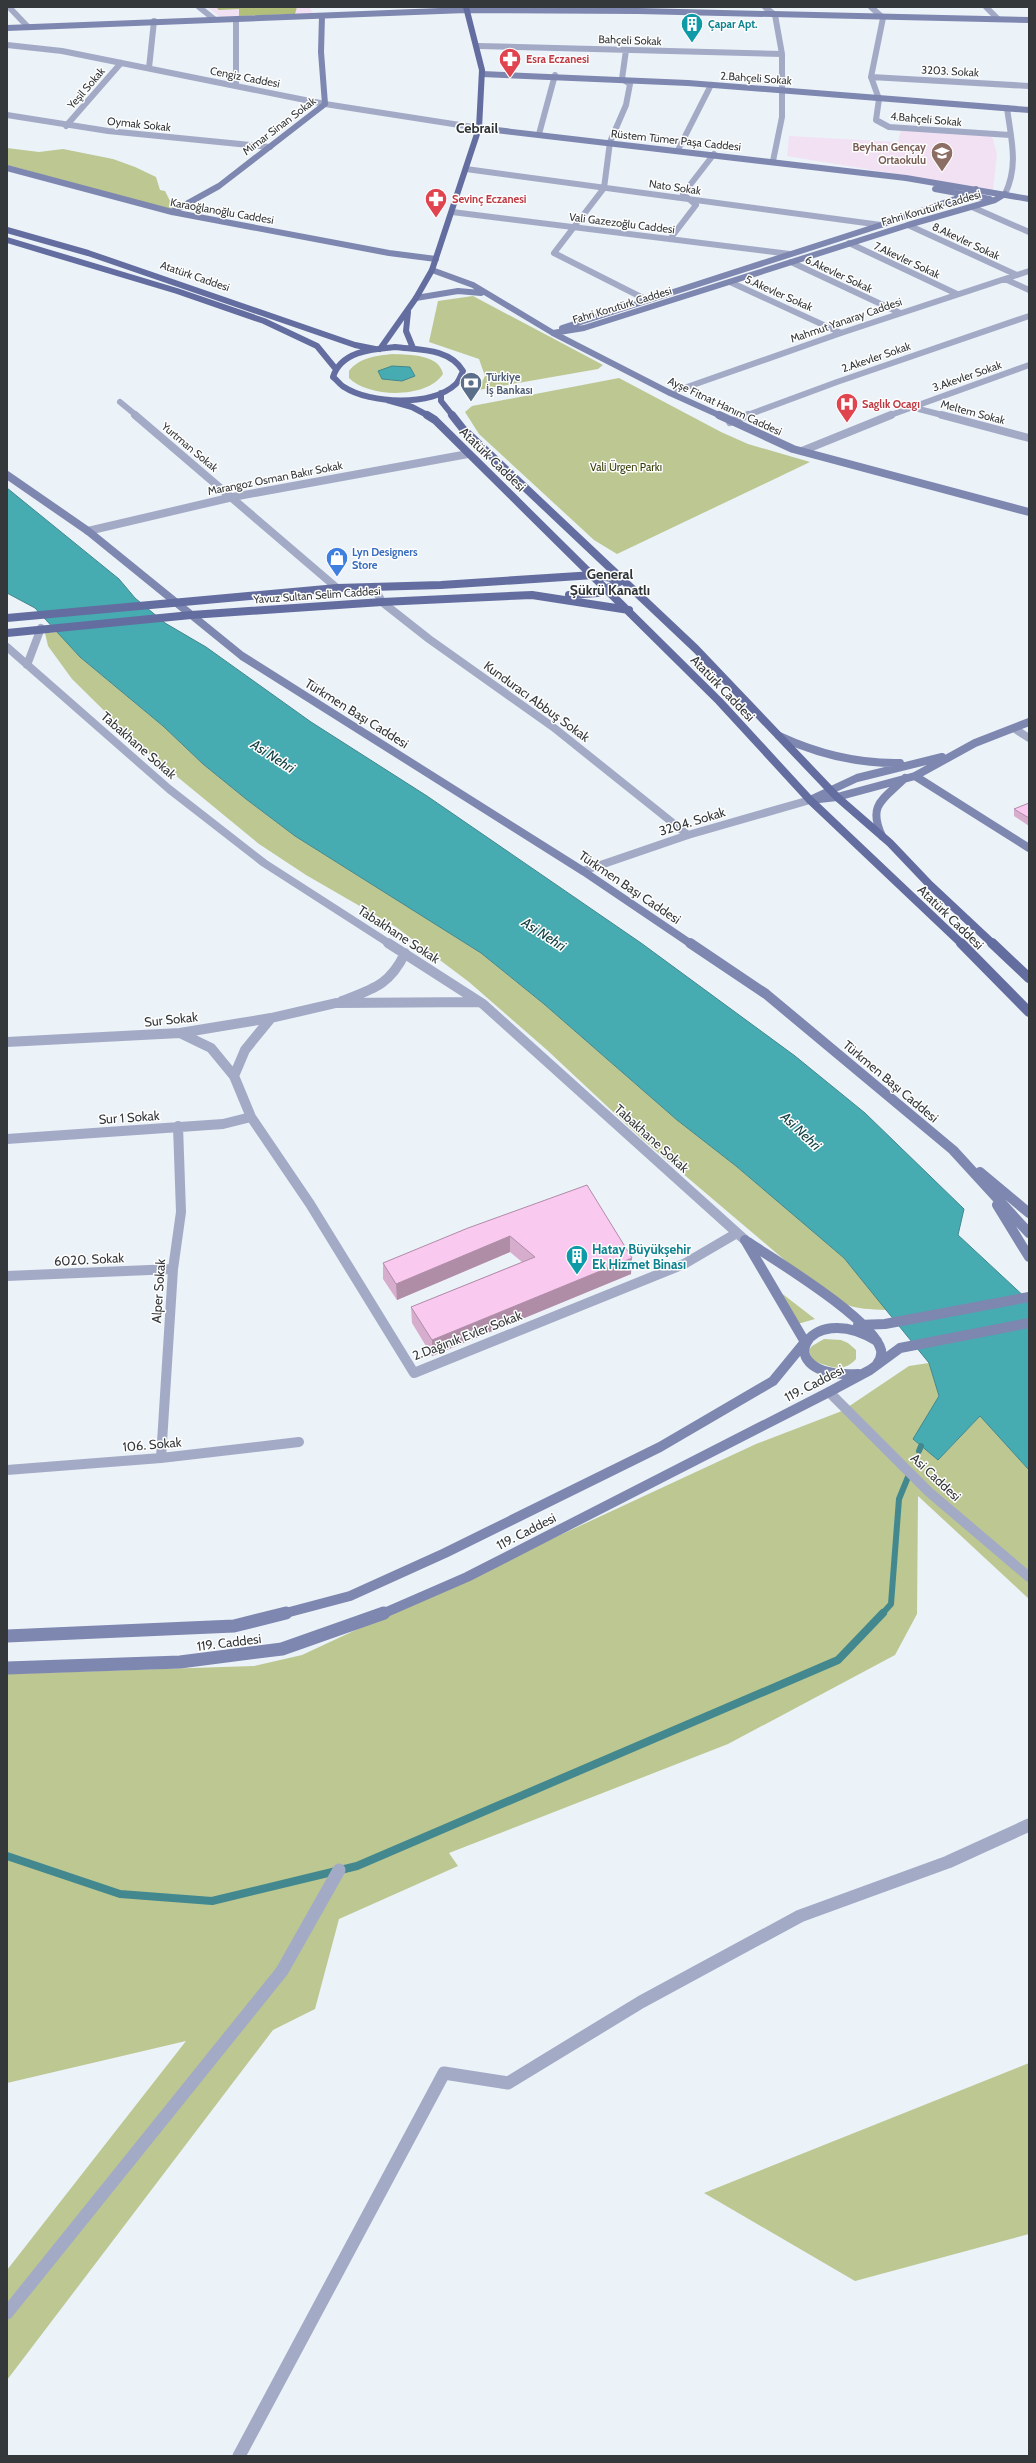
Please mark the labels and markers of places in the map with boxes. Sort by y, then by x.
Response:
building icon: Çapar Apt. [679,11,705,44]
place label: Çapar Apt. [708,17,757,31]
pharmacy icon: Esra Eczanesi [497,46,523,79]
place label: Esra Eczanesi [526,52,589,66]
place label: Beyhan Gençay Ortaokulu [852,140,926,167]
school or university icon: Beyhan Gençay Ortaokulu [929,140,955,173]
pharmacy icon: Sevinç Eczanesi [423,186,449,219]
place label: Sevinç Eczanesi [452,192,526,206]
bank icon: Türkiye İş Bankası [458,370,484,403]
place label: Türkiye İş Bankası [486,370,533,397]
hospital icon: Saglık Ocagı [834,391,860,424]
place label: Saglık Ocagı [862,397,920,411]
shop icon: Lyn Designers Store [324,545,350,578]
place label: Lyn Designers Store [352,545,418,572]
place label: Hatay Büyükşehir Ek Hizmet Binası [592,1241,691,1272]
building icon: Hatay Büyükşehir Ek Hizmet Binası [564,1243,590,1276]

